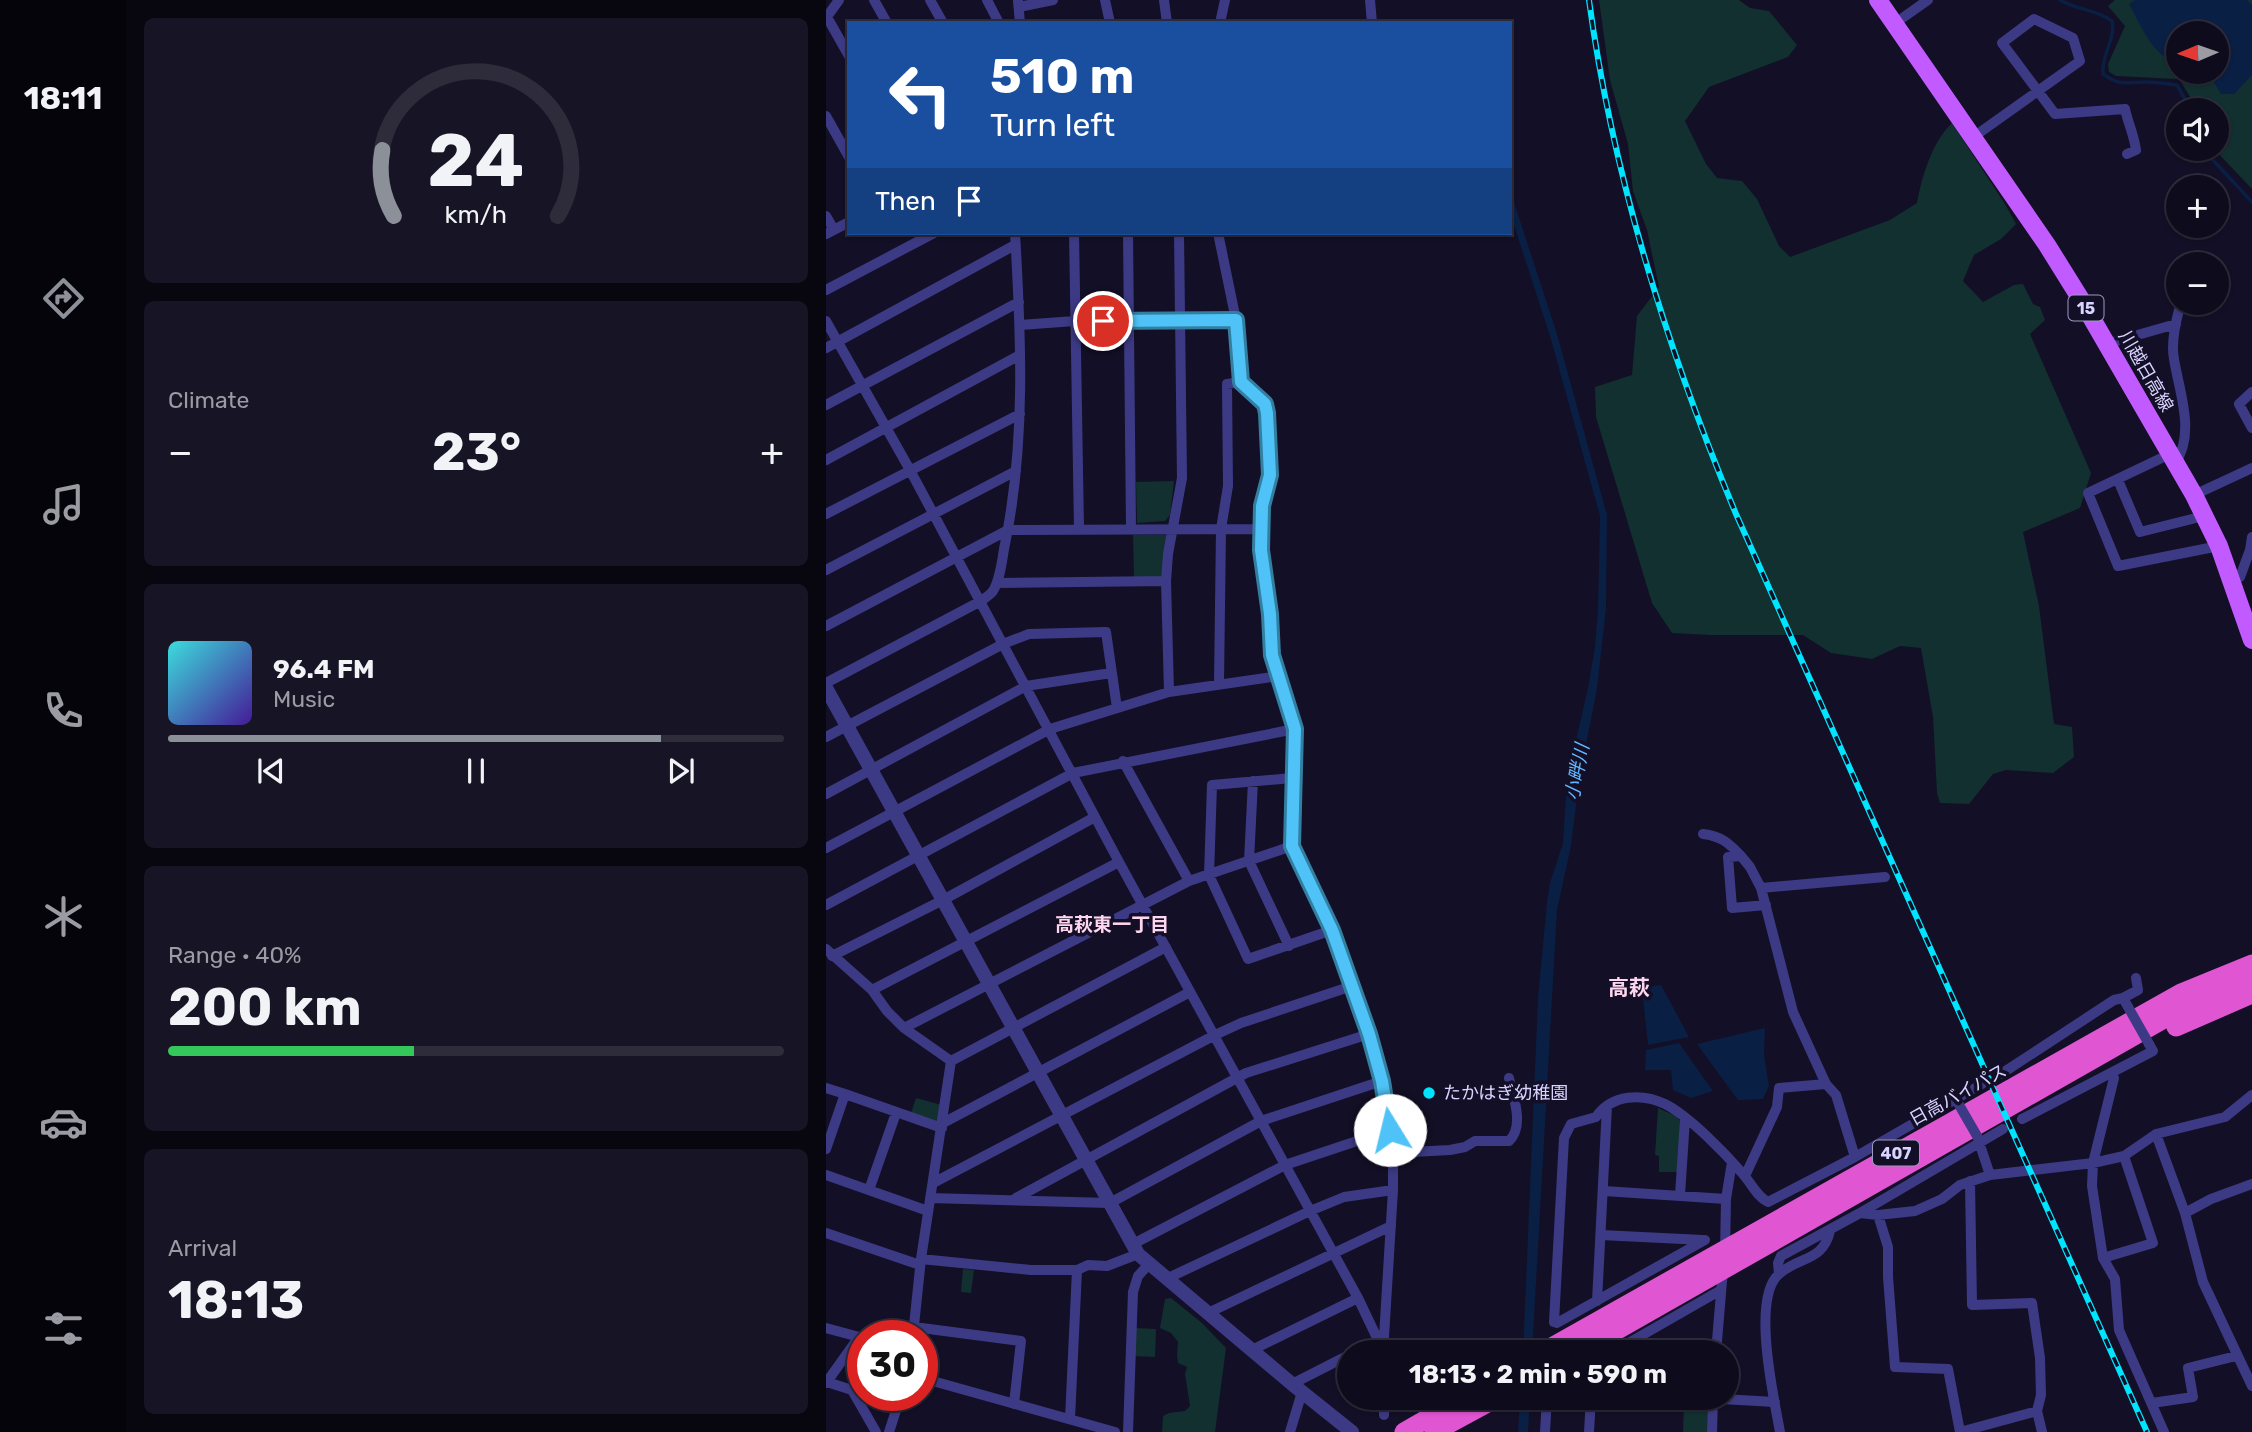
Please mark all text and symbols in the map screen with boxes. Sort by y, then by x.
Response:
north arrow [2166,21,2230,84]
map controls [2166,21,2229,315]
text: 510 m [990,47,1134,105]
icon: left [875,49,966,140]
text: 18:11 [24,79,102,117]
button: sound [2166,98,2229,161]
text: Turn left [990,106,1115,144]
text: 24 [428,119,524,205]
button: + [2166,175,2229,238]
icon: arrive [950,182,988,220]
text: Then [875,186,936,217]
text: km/h [445,200,507,229]
button: − [2166,252,2229,315]
icon: directions [39,274,88,323]
pin [1073,291,1133,351]
road number: 15 [2068,296,2104,320]
icon: arrive [1084,302,1122,340]
street label: 川越日高線 [2114,327,2178,415]
text: Climate [168,386,249,414]
text: 23° [432,421,521,483]
text: − [168,429,193,475]
text: + [760,429,784,475]
icon: music [39,480,88,529]
text: 96.4 FM [273,654,375,685]
text: Music [273,685,335,713]
icon: phone [39,686,88,735]
water label: 小畔川 [1560,740,1594,802]
icon: previous [252,752,290,790]
icon: pause [457,752,495,790]
icon: next [662,752,700,790]
icon: climate [39,892,88,941]
district label: 高萩東一丁目 [1055,913,1169,936]
text: Range · 40% [168,941,302,969]
district label: 高萩 [1608,975,1650,1000]
text: 200 km [168,976,362,1038]
street label: 日高バイパス [1906,1059,2010,1131]
place label: たかはぎ幼稚園 [1443,1082,1568,1104]
marker: たかはぎ幼稚園 [1421,1085,1437,1101]
position arrow [1353,1093,1427,1167]
icon: car [39,1098,88,1147]
road number: 407 [1873,1140,1919,1166]
text: Arrival [168,1234,237,1262]
text: 18:13 [168,1269,304,1331]
icon: filters [39,1304,88,1353]
speed limit sign: 30 [847,1320,938,1411]
text: 18:13 · 2 min · 590 m [1409,1359,1667,1390]

